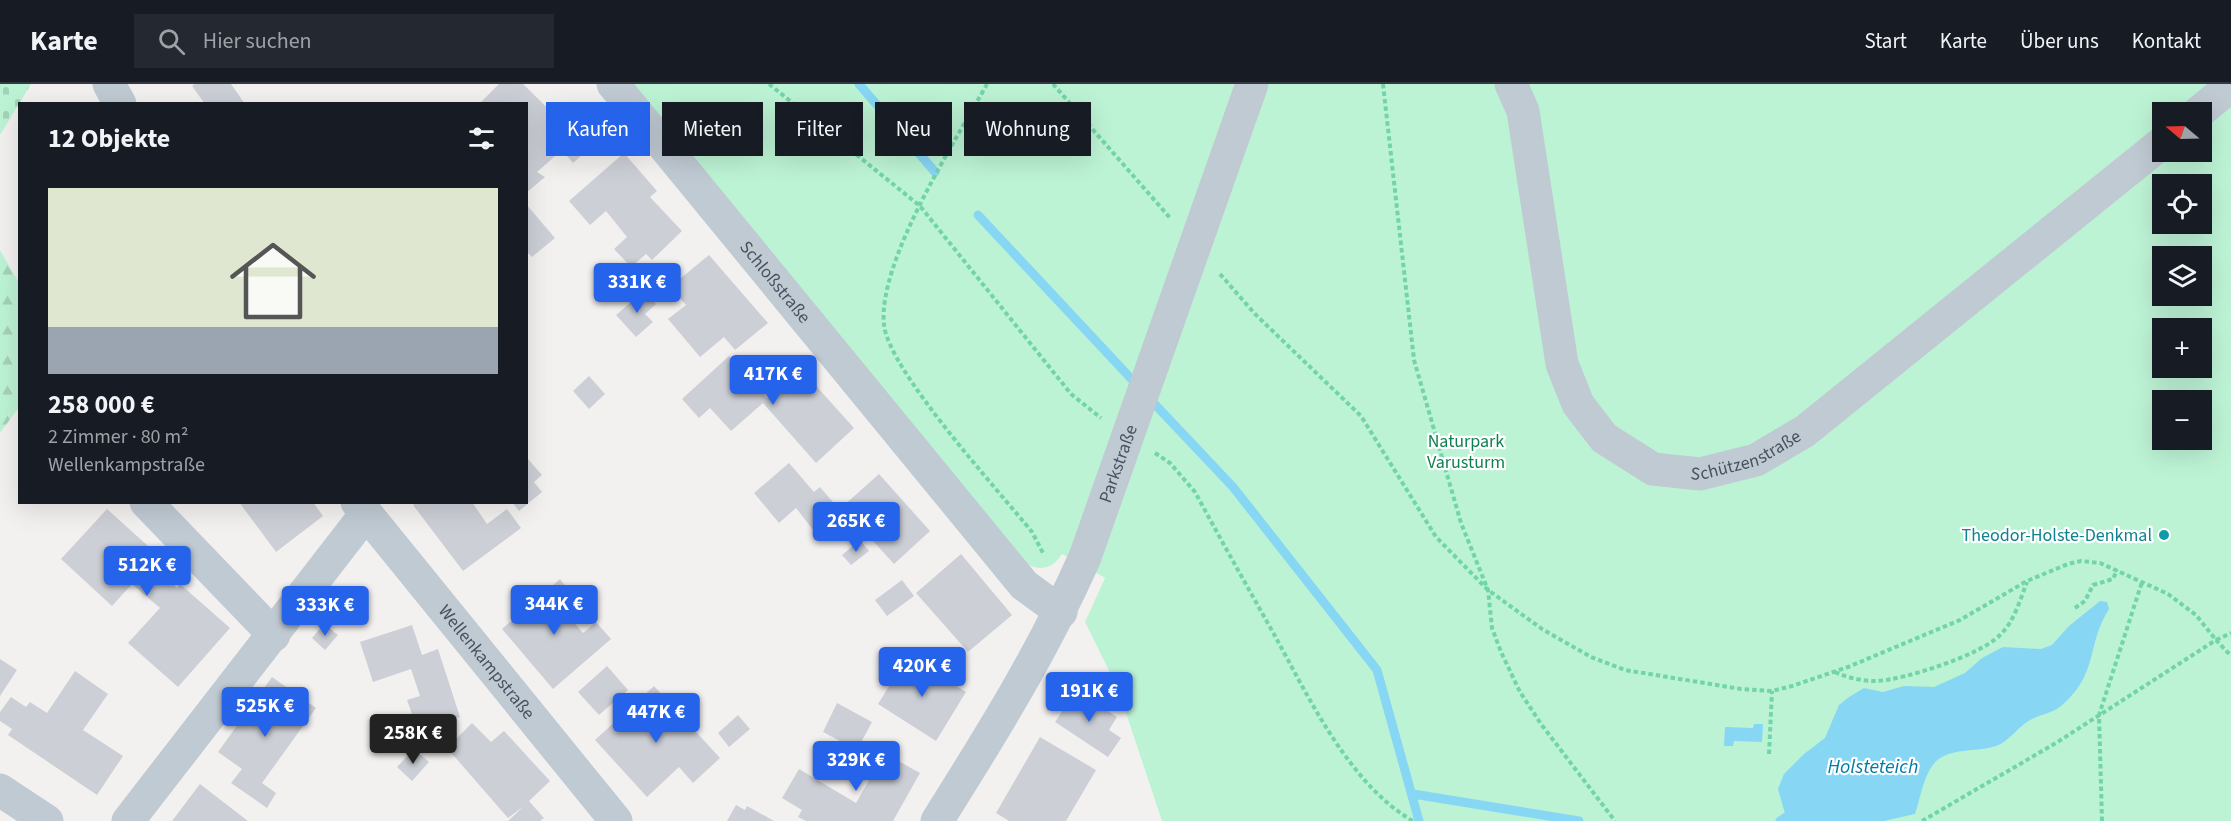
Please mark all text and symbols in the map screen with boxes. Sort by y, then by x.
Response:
search box [134,14,554,68]
text: Karte [30,21,98,61]
icon: search [155,25,188,58]
text: Hier suchen [203,25,312,57]
text: Start [1864,26,1907,56]
text: Karte [1940,26,1987,56]
text: Über uns [2020,26,2099,56]
text: Kontakt [2132,26,2201,56]
chip: Kaufen [546,102,650,156]
chip: Mieten [662,102,763,156]
chip: Filter [775,102,863,156]
chip: Neu [875,102,952,156]
chip: Wohnung [964,102,1091,156]
north arrow [2152,102,2212,162]
map controls [2152,102,2212,450]
text: 12 Objekte [48,120,170,157]
icon: filters [465,122,498,155]
button: locate [2152,174,2212,234]
icon: home [219,227,327,335]
street label: Schloßstraße [734,235,817,329]
button: layers [2152,246,2212,306]
pin: 331K € [588,263,686,314]
text: 331K € [608,268,666,296]
button: + [2152,318,2212,378]
pin: 417K € [724,355,822,406]
text: 417K € [744,360,802,388]
text: 258 000 € [48,386,155,423]
button: − [2152,390,2212,450]
street label: Parkstraße [1093,421,1143,506]
text: 2 Zimmer · 80 m² [48,423,188,451]
street label: Schützenstraße [1689,424,1806,486]
park label: Naturpark Varusturm [1427,429,1505,475]
text: Wellenkampstraße [48,451,205,479]
pin: 265K € [807,502,905,553]
text: 265K € [827,507,885,535]
place label: Theodor-Holste-Denkmal [1962,523,2152,548]
marker: Theodor-Holste-Denkmal [2157,528,2171,542]
pin: 512K € [98,546,196,597]
text: 512K € [118,551,176,579]
pin: 344K € [505,585,603,636]
pin: 333K € [276,586,374,637]
text: 344K € [525,590,583,618]
text: 333K € [296,591,354,619]
street label: Wellenkampstraße [433,599,541,725]
pin: 420K € [873,647,971,698]
text: 420K € [893,652,951,680]
pin: 191K € [1040,672,1138,723]
text: 191K € [1060,677,1118,705]
pin: 525K € [216,687,314,738]
text: 525K € [236,692,294,720]
pin: 447K € [607,693,705,744]
text: 447K € [627,698,685,726]
pin: 258K € [364,714,462,765]
text: 258K € [384,719,442,747]
pin: 329K € [807,741,905,792]
text: 329K € [827,746,885,774]
water label: Holsteteich [1827,753,1919,781]

